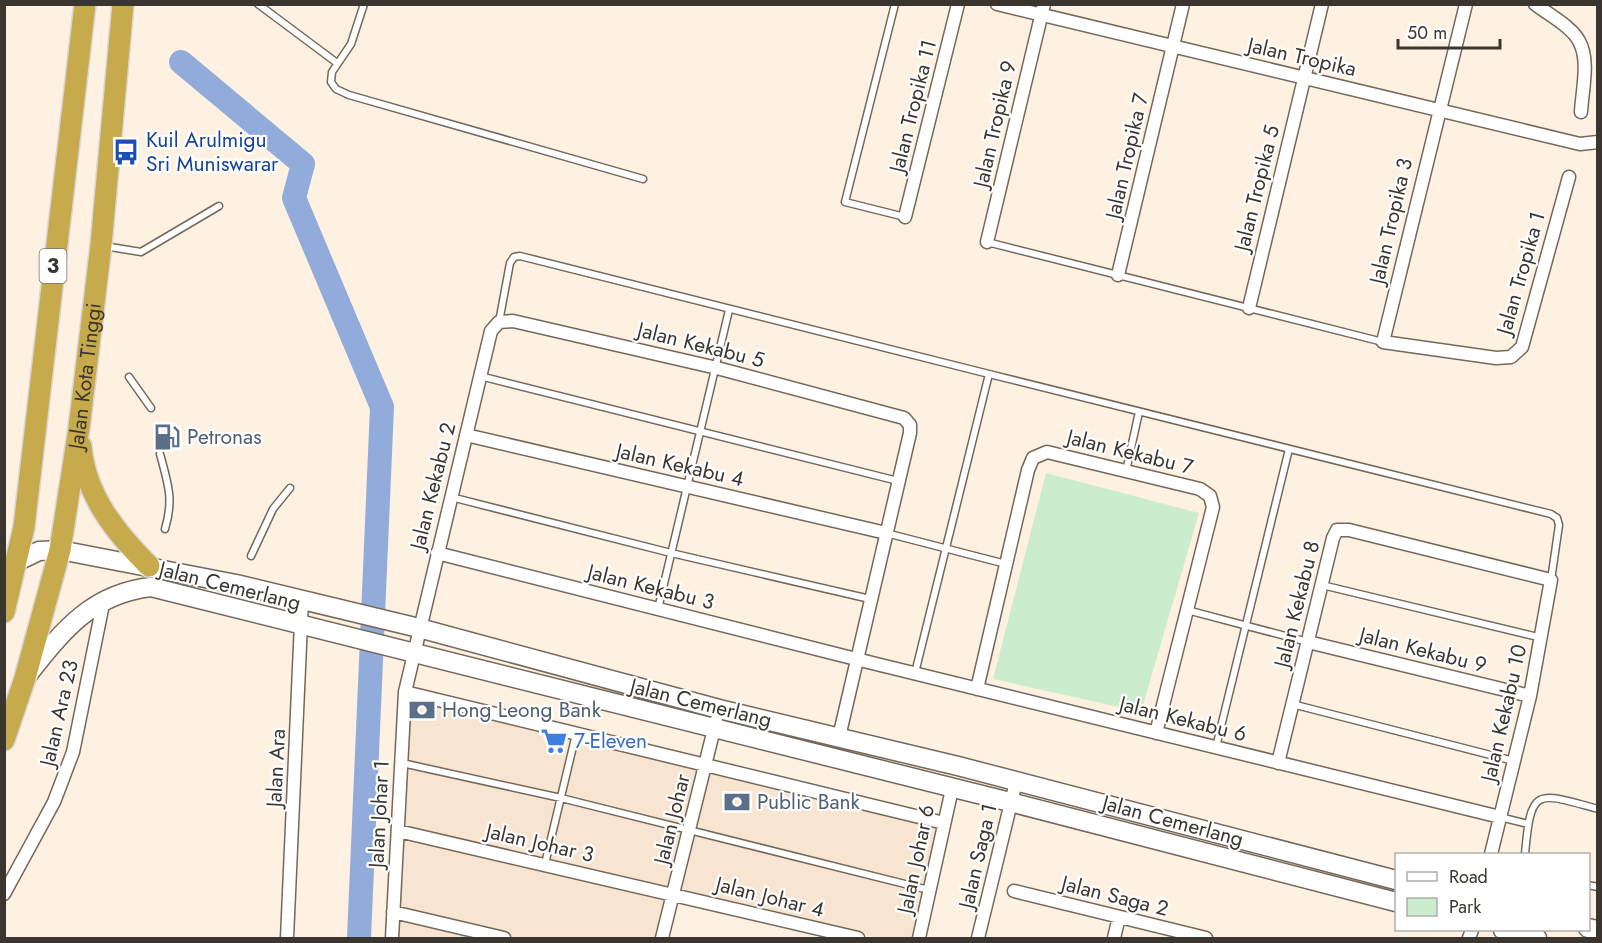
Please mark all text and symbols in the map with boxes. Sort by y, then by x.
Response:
scale bar [1398,12,1500,50]
text: 50 m [1407,20,1447,46]
street label: Jalan Tropika [1242,29,1359,84]
street label: Jalan Tropika 11 [881,36,944,178]
street label: Jalan Tropika 9 [965,58,1024,193]
street label: Jalan Tropika 7 [1097,90,1156,225]
street label: Jalan Tropika 5 [1226,122,1287,257]
place label: Kuil Arulmigu Sri Muniswarar [146,125,279,179]
bus stop icon: Kuil Arulmigu Sri Muniswarar [111,137,141,167]
street label: Jalan Tropika 3 [1361,155,1420,290]
street label: Jalan Tropika 1 [1488,208,1553,341]
road number: 3 [40,249,66,283]
street label: Jalan Kota Tinggi [60,301,109,454]
street label: Jalan Kekabu 5 [631,314,768,375]
street label: Jalan Kekabu 2 [402,419,463,556]
street label: Jalan Kekabu 7 [1061,421,1196,482]
fuel station icon: Petronas [152,422,182,452]
place label: Petronas [187,422,262,452]
street label: Jalan Kekabu 4 [610,435,747,494]
street label: Jalan Kekabu 8 [1266,538,1327,673]
street label: Jalan Cemerlang [153,553,304,618]
street label: Jalan Kekabu 3 [582,556,717,617]
street label: Jalan Kekabu 9 [1353,619,1490,680]
street label: Jalan Kekabu 10 [1473,641,1534,788]
street label: Jalan Ara 23 [32,657,86,772]
street label: Jalan Cemerlang [624,670,775,735]
street label: Jalan Kekabu 6 [1113,688,1250,749]
bank icon: Hong Leong Bank [407,695,437,725]
place label: Hong Leong Bank [442,695,602,725]
supermarket icon: 7-Eleven [539,726,569,756]
place label: 7-Eleven [574,726,647,756]
street label: Jalan Ara [259,728,293,811]
street label: Jalan Johar 1 [361,759,397,872]
street label: Jalan Johar [646,770,698,870]
bank icon: Public Bank [722,787,752,817]
place label: Public Bank [757,787,861,817]
street label: Jalan Cemerlang [1096,787,1247,854]
street label: Jalan Saga 1 [951,801,1005,914]
street label: Jalan Johar 6 [889,802,942,919]
street label: Jalan Johar 3 [480,815,597,870]
legend [1395,853,1590,931]
text: Road [1449,864,1488,890]
street label: Jalan Saga 2 [1055,867,1172,924]
street label: Jalan Johar 4 [710,868,827,925]
text: Park [1449,894,1481,920]

